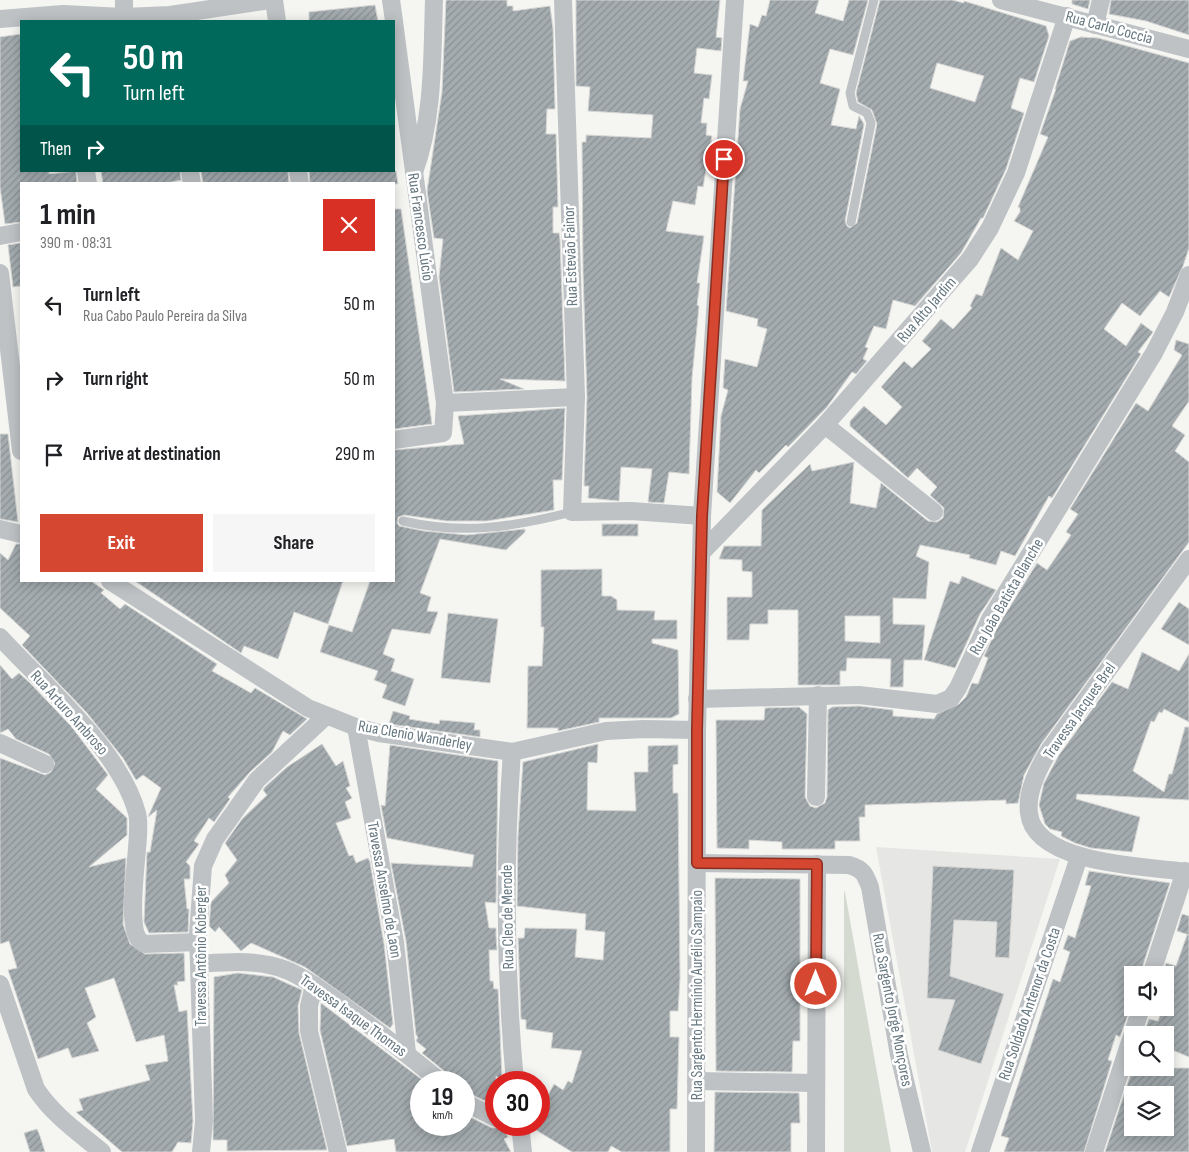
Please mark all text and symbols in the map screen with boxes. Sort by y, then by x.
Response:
street label: Rua Carlo Coccia [1063,7,1155,49]
text: 50 m [123,37,184,80]
icon: left [40,40,105,105]
text: Turn left [123,80,185,107]
icon: right [81,135,109,163]
text: Then [40,138,71,161]
pin [703,138,745,180]
icon: arrive [710,145,738,173]
street label: Rua Francesco Lúcio [403,172,437,282]
text: 1 min [40,197,96,233]
button: close [323,199,375,251]
street label: Rua Estevão Fainor [560,205,582,307]
text: 390 m · 08:31 [40,234,112,253]
street label: Rua Alto Jardim [893,273,961,347]
text: Turn left [83,284,140,307]
icon: left [40,291,68,319]
text: 50 m [344,293,375,316]
text: Rua Cabo Paulo Pereira da Silva [83,307,247,326]
icon: right [40,366,68,394]
text: Turn right [83,368,148,391]
text: 50 m [344,368,375,391]
icon: arrive [40,441,68,469]
text: Arrive at destination [83,443,221,466]
text: 290 m [335,443,375,466]
button: Exit [40,514,203,572]
button: Share [213,514,375,572]
street label: Rua João Batista Blanche [966,535,1048,659]
street label: Travessa Jacques Brel [1040,659,1120,763]
street label: Rua Arturo Ambroso [26,667,112,759]
street label: Rua Clenio Wanderley [357,717,473,755]
street label: Travessa Anselmo de Laon [363,820,405,960]
street label: Rua Cleo de Merode [498,864,518,970]
street label: Travessa Antônio Koberger [192,885,211,1026]
street label: Rua Sargento Hermínio Aurélio Sampaio [688,890,707,1100]
street label: Rua Soldado Antenor da Costa [995,925,1065,1083]
street label: Rua Sargento Jorge Monçores [868,932,916,1088]
position arrow [789,957,841,1009]
map controls [1124,966,1174,1136]
button: sound [1124,966,1174,1016]
street label: Travessa Isaque Thomas [296,971,410,1061]
button: search [1124,1026,1174,1076]
speed limit sign: 30 [485,1071,550,1136]
text: 19 [432,1082,453,1113]
button: layers [1124,1086,1174,1136]
text: km/h [432,1108,453,1123]

